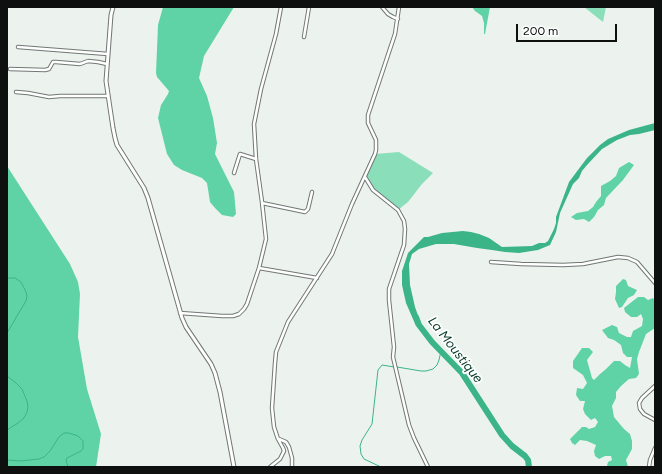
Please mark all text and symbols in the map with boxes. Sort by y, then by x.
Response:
scale bar [518,16,619,42]
text: 200 m [523,24,558,38]
water label: La Moustique [424,314,486,386]

